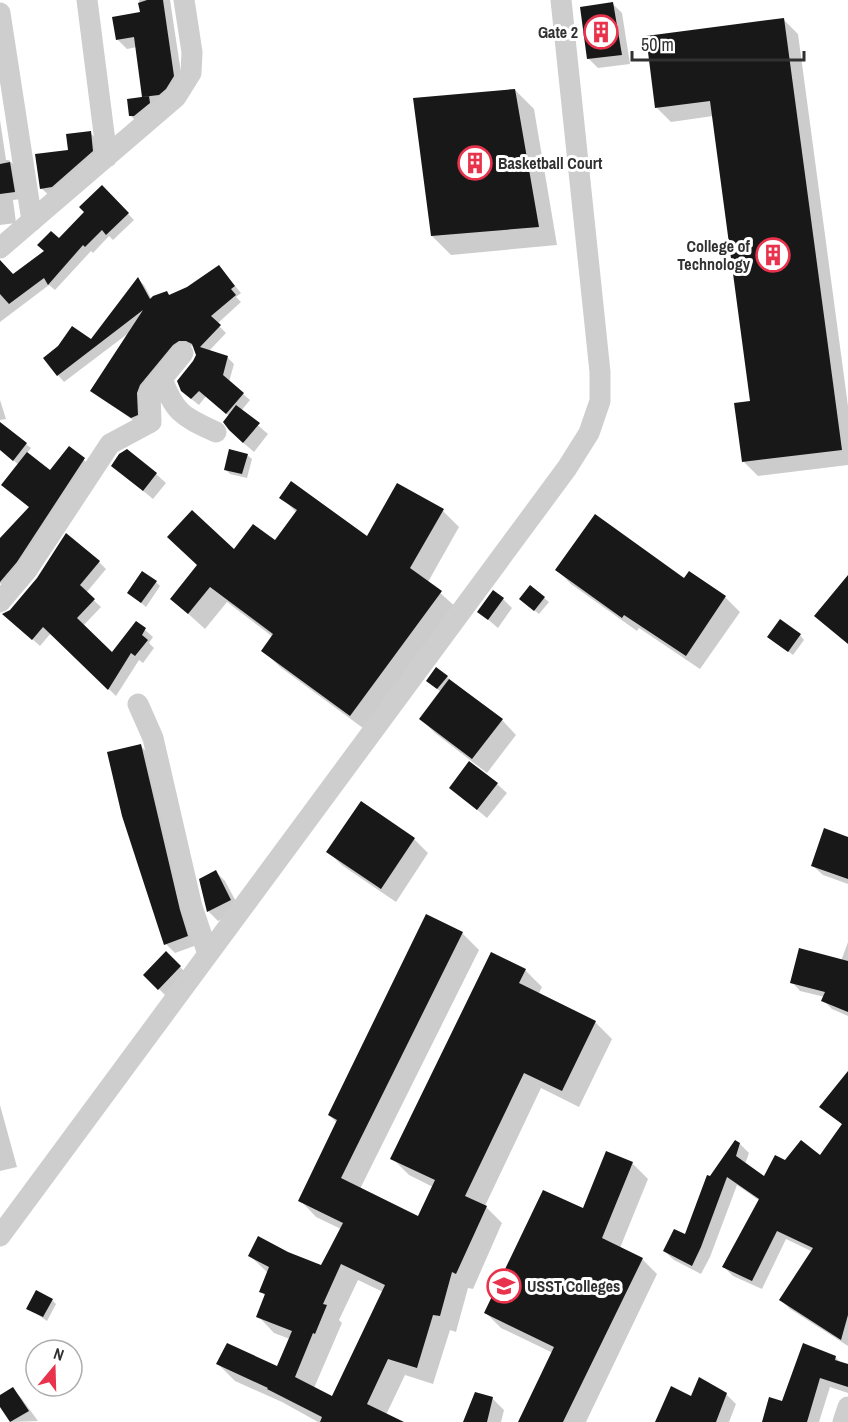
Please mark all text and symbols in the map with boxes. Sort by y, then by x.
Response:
building icon: Gate 2 [583,14,619,50]
place label: Gate 2 [538,21,578,43]
scale bar [632,24,804,62]
text: 50 m [641,32,674,57]
building icon: Basketball Court [457,145,493,181]
place label: Basketball Court [498,152,603,174]
place label: College of Technology [677,235,751,275]
building icon: College of Technology [755,237,791,273]
school or university icon: USST Colleges [486,1268,522,1304]
place label: USST Colleges [527,1275,620,1297]
north arrow [24,1338,84,1398]
text: N [51,1342,67,1366]

